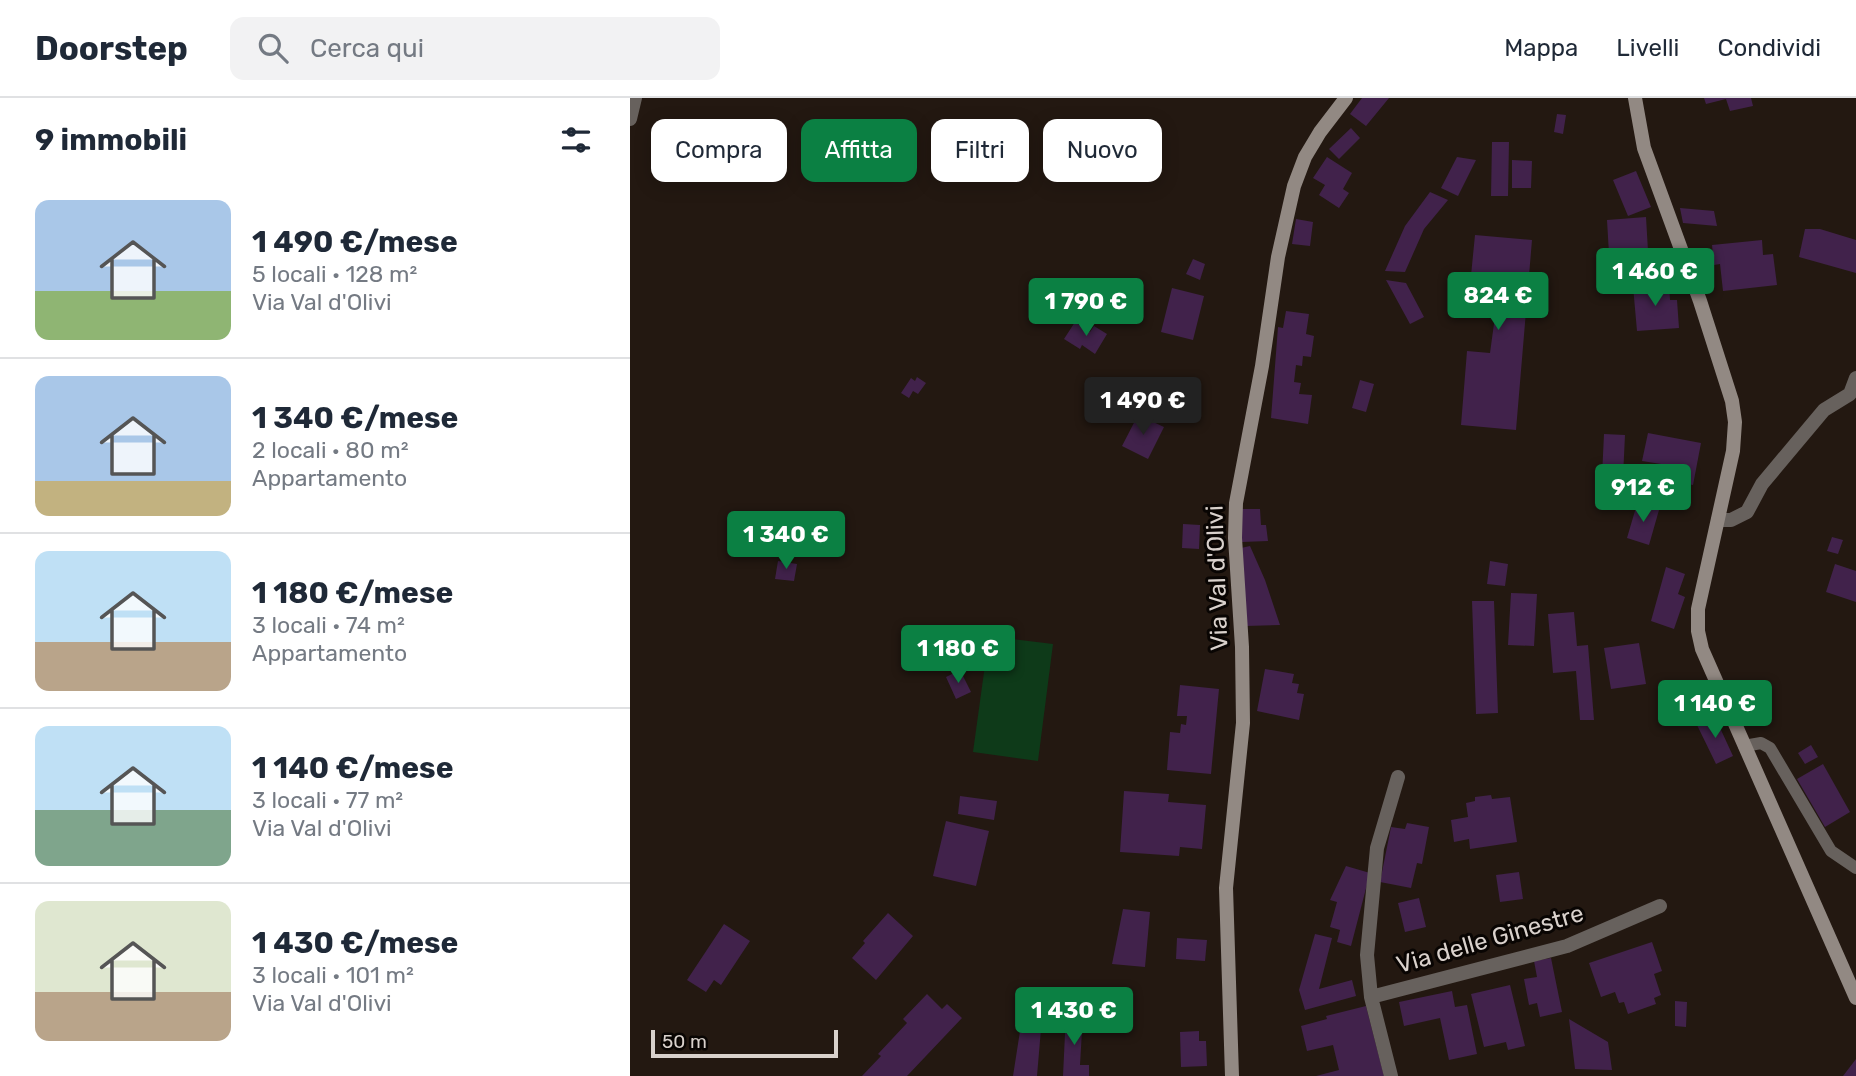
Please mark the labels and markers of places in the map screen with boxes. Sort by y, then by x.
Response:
pin: 1 460 € [1590,248,1720,308]
pin: 824 € [1449,272,1547,332]
pin: 1 790 € [1021,278,1151,338]
pin: 1 490 € [1078,378,1208,437]
pin: 912 € [1594,464,1692,524]
pin: 1 340 € [721,512,851,571]
pin: 1 180 € [893,626,1023,685]
pin: 1 140 € [1650,680,1780,740]
pin: 1 430 € [1009,988,1139,1047]

